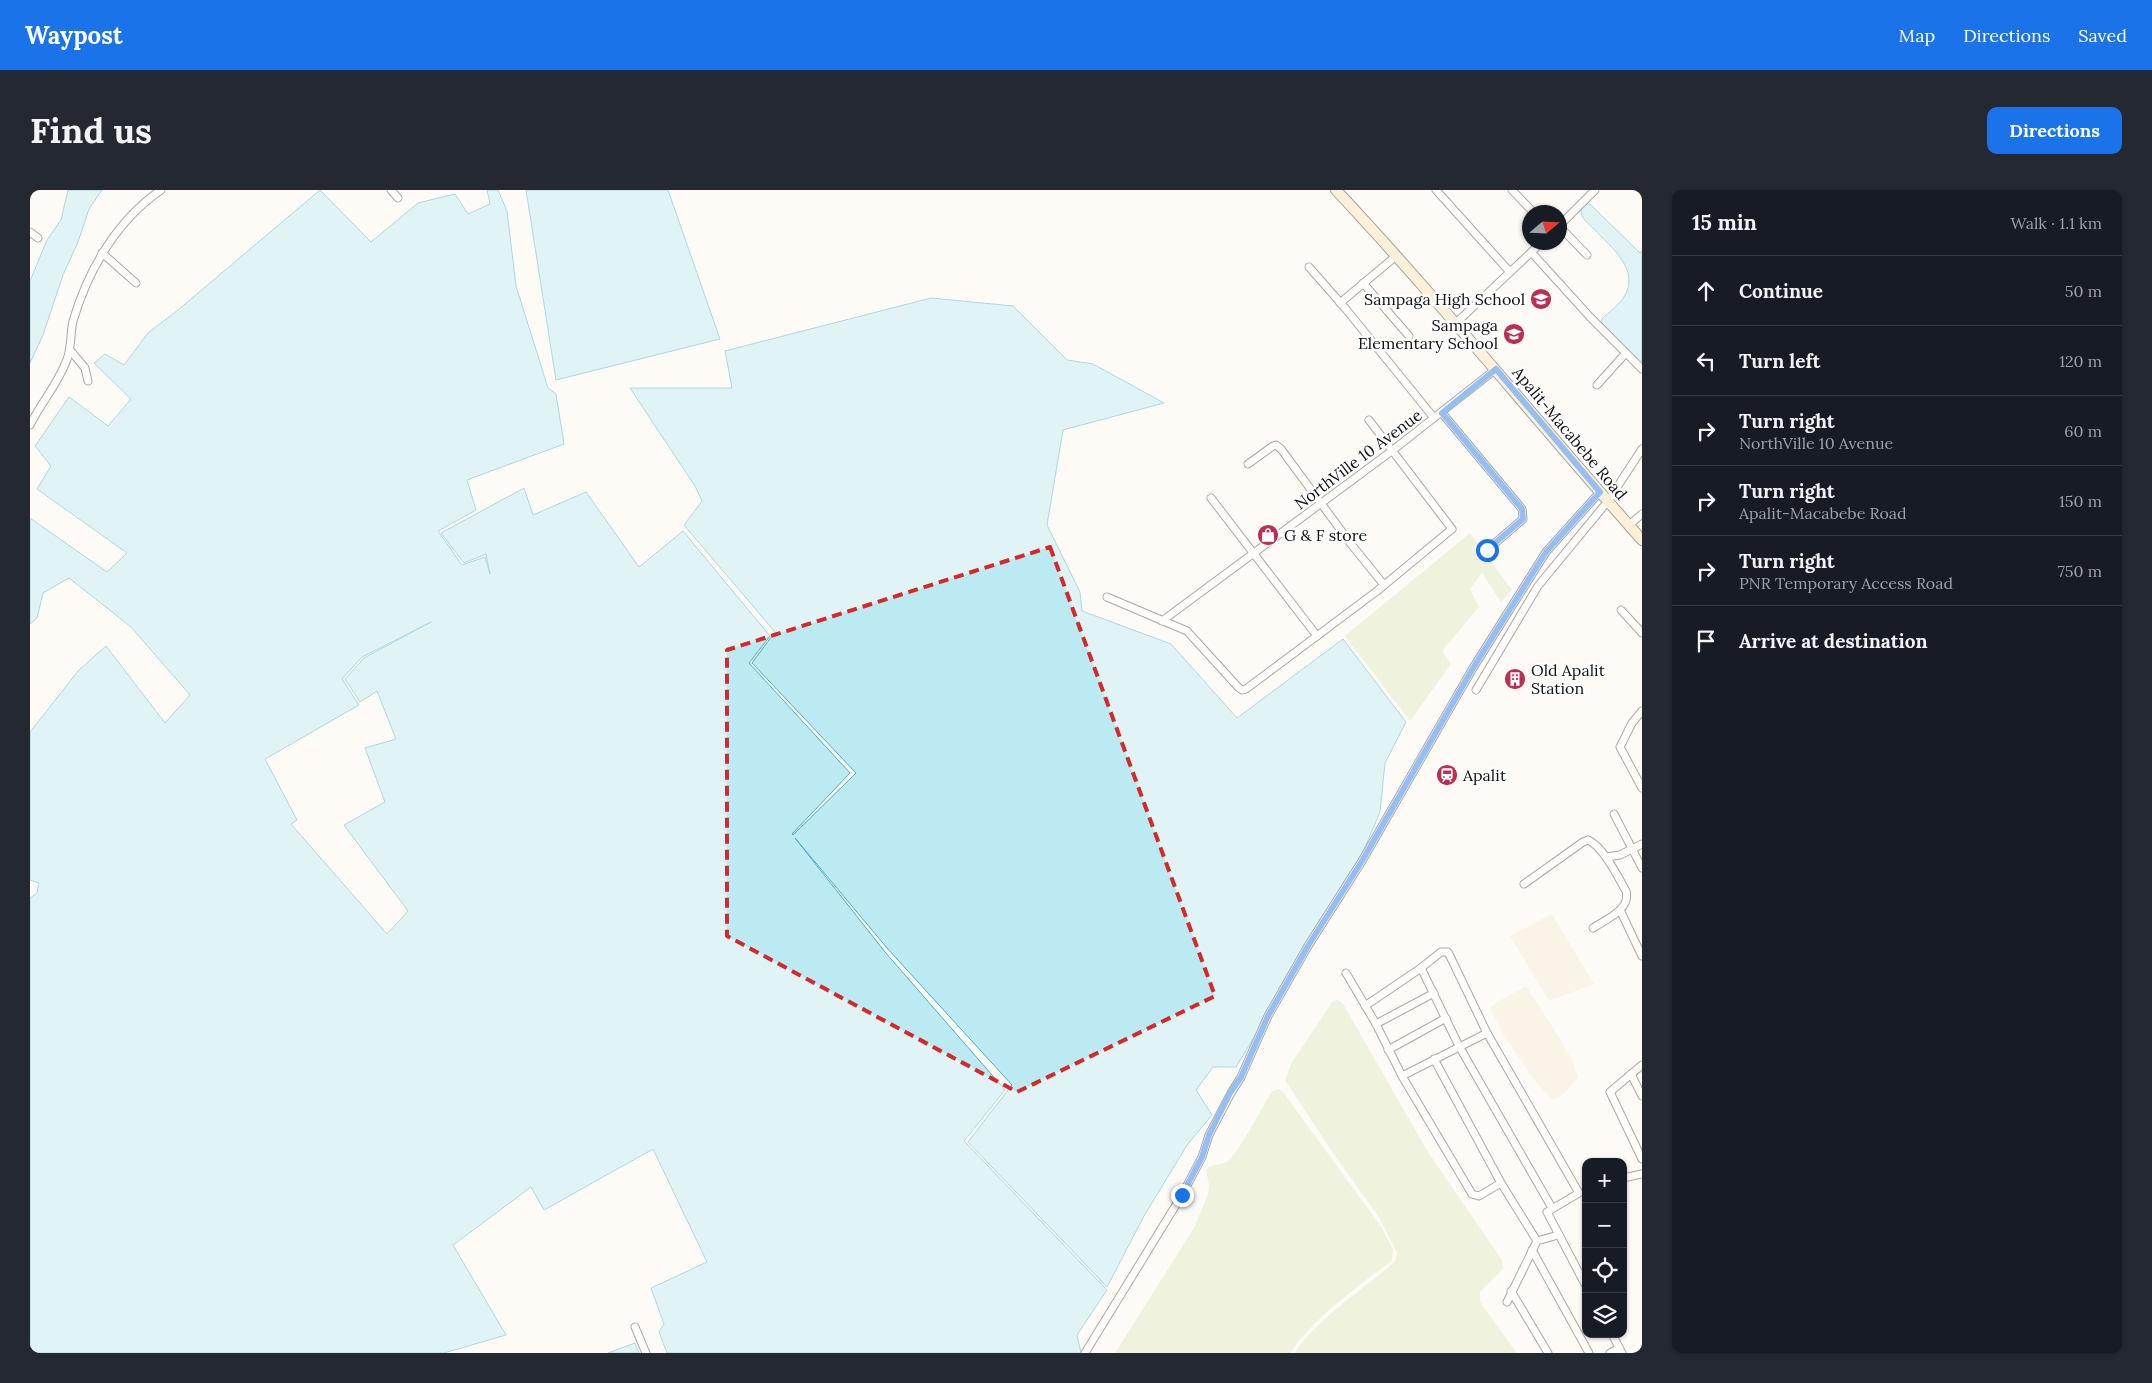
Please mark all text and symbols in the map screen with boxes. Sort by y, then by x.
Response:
text: Waypost [25,20,123,51]
text: Map [1899,24,1935,47]
text: Directions [1963,24,2050,47]
text: Saved [2078,24,2127,47]
button: Directions [1987,107,2122,154]
text: Find us [30,108,152,153]
north arrow [1522,205,1567,250]
text: 15 min [1692,209,1757,236]
text: Walk · 1.1 km [2010,213,2102,233]
icon: ahead [1692,277,1720,305]
text: Continue [1739,279,1823,303]
text: 50 m [2065,281,2102,301]
school or university icon: Sampaga High School [1529,287,1553,311]
place label: Sampaga High School [1364,289,1525,309]
place label: Sampaga Elementary School [1358,315,1498,353]
school or university icon: Sampaga Elementary School [1502,322,1526,346]
icon: left [1692,347,1720,375]
text: Turn left [1739,349,1820,373]
text: 120 m [2059,351,2102,371]
street label: Apalit-Macabebe Road [1508,362,1632,504]
street label: NorthVille 10 Avenue [1290,404,1426,513]
text: Turn right [1739,409,1835,433]
icon: right [1692,417,1720,445]
text: 60 m [2064,421,2102,441]
text: NorthVille 10 Avenue [1739,433,1893,453]
text: Turn right [1739,479,1835,503]
icon: right [1692,487,1720,515]
text: 150 m [2059,491,2102,511]
text: Apalit-Macabebe Road [1739,503,1907,523]
shop icon: G & F store [1256,523,1280,547]
place label: G & F store [1284,525,1367,545]
route start [1476,539,1499,562]
text: Turn right [1739,549,1835,573]
icon: right [1692,557,1720,585]
text: 750 m [2057,561,2102,581]
text: PNR Temporary Access Road [1739,573,1953,593]
icon: arrive [1692,627,1720,655]
text: Arrive at destination [1739,629,1928,653]
place label: Old Apalit Station [1531,660,1606,698]
building icon: Old Apalit Station [1503,667,1527,691]
station icon: Apalit [1435,763,1459,787]
place label: Apalit [1462,765,1507,785]
map controls [1582,1158,1627,1338]
button: + [1582,1158,1627,1203]
route end [1171,1184,1194,1207]
button: − [1582,1203,1627,1248]
button: locate [1582,1248,1627,1293]
button: layers [1582,1293,1627,1338]

